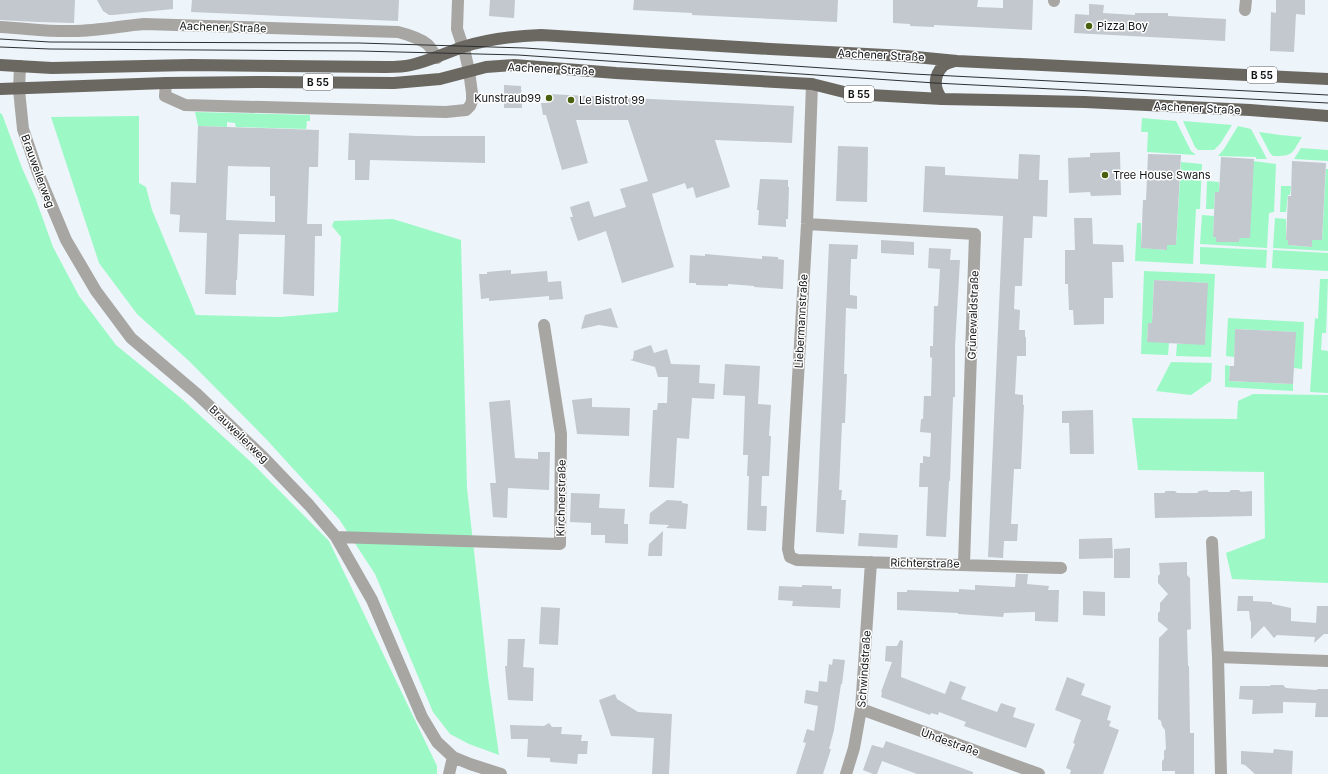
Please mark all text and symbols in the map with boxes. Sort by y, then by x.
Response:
street label: Aachener Straße [179,18,267,36]
place label: Pizza Boy [1097,19,1148,33]
marker: Pizza Boy [1084,21,1094,31]
street label: Aachener Straße [837,46,925,64]
street label: Aachener Straße [507,60,595,78]
road number: B 55 [1247,67,1277,83]
road number: B 55 [303,74,333,90]
road number: B 55 [844,86,874,102]
place label: Kunstraub99 [474,91,541,105]
marker: Kunstraub99 [544,93,554,103]
place label: Le Bistrot 99 [579,93,645,107]
marker: Le Bistrot 99 [566,95,576,105]
street label: Aachener Straße [1153,99,1241,117]
street label: Brauweilerweg [18,132,58,210]
place label: Tree House Swans [1113,168,1211,182]
marker: Tree House Swans [1100,170,1110,180]
street label: Grünewaldstraße [964,270,982,360]
street label: Liebermannstraße [792,273,810,369]
street label: Brauweilerweg [206,402,272,466]
street label: Kirchnerstraße [553,459,569,537]
street label: Richterstraße [890,555,960,571]
street label: Schwindstraße [854,630,874,708]
street label: Uhdestraße [919,725,981,759]

